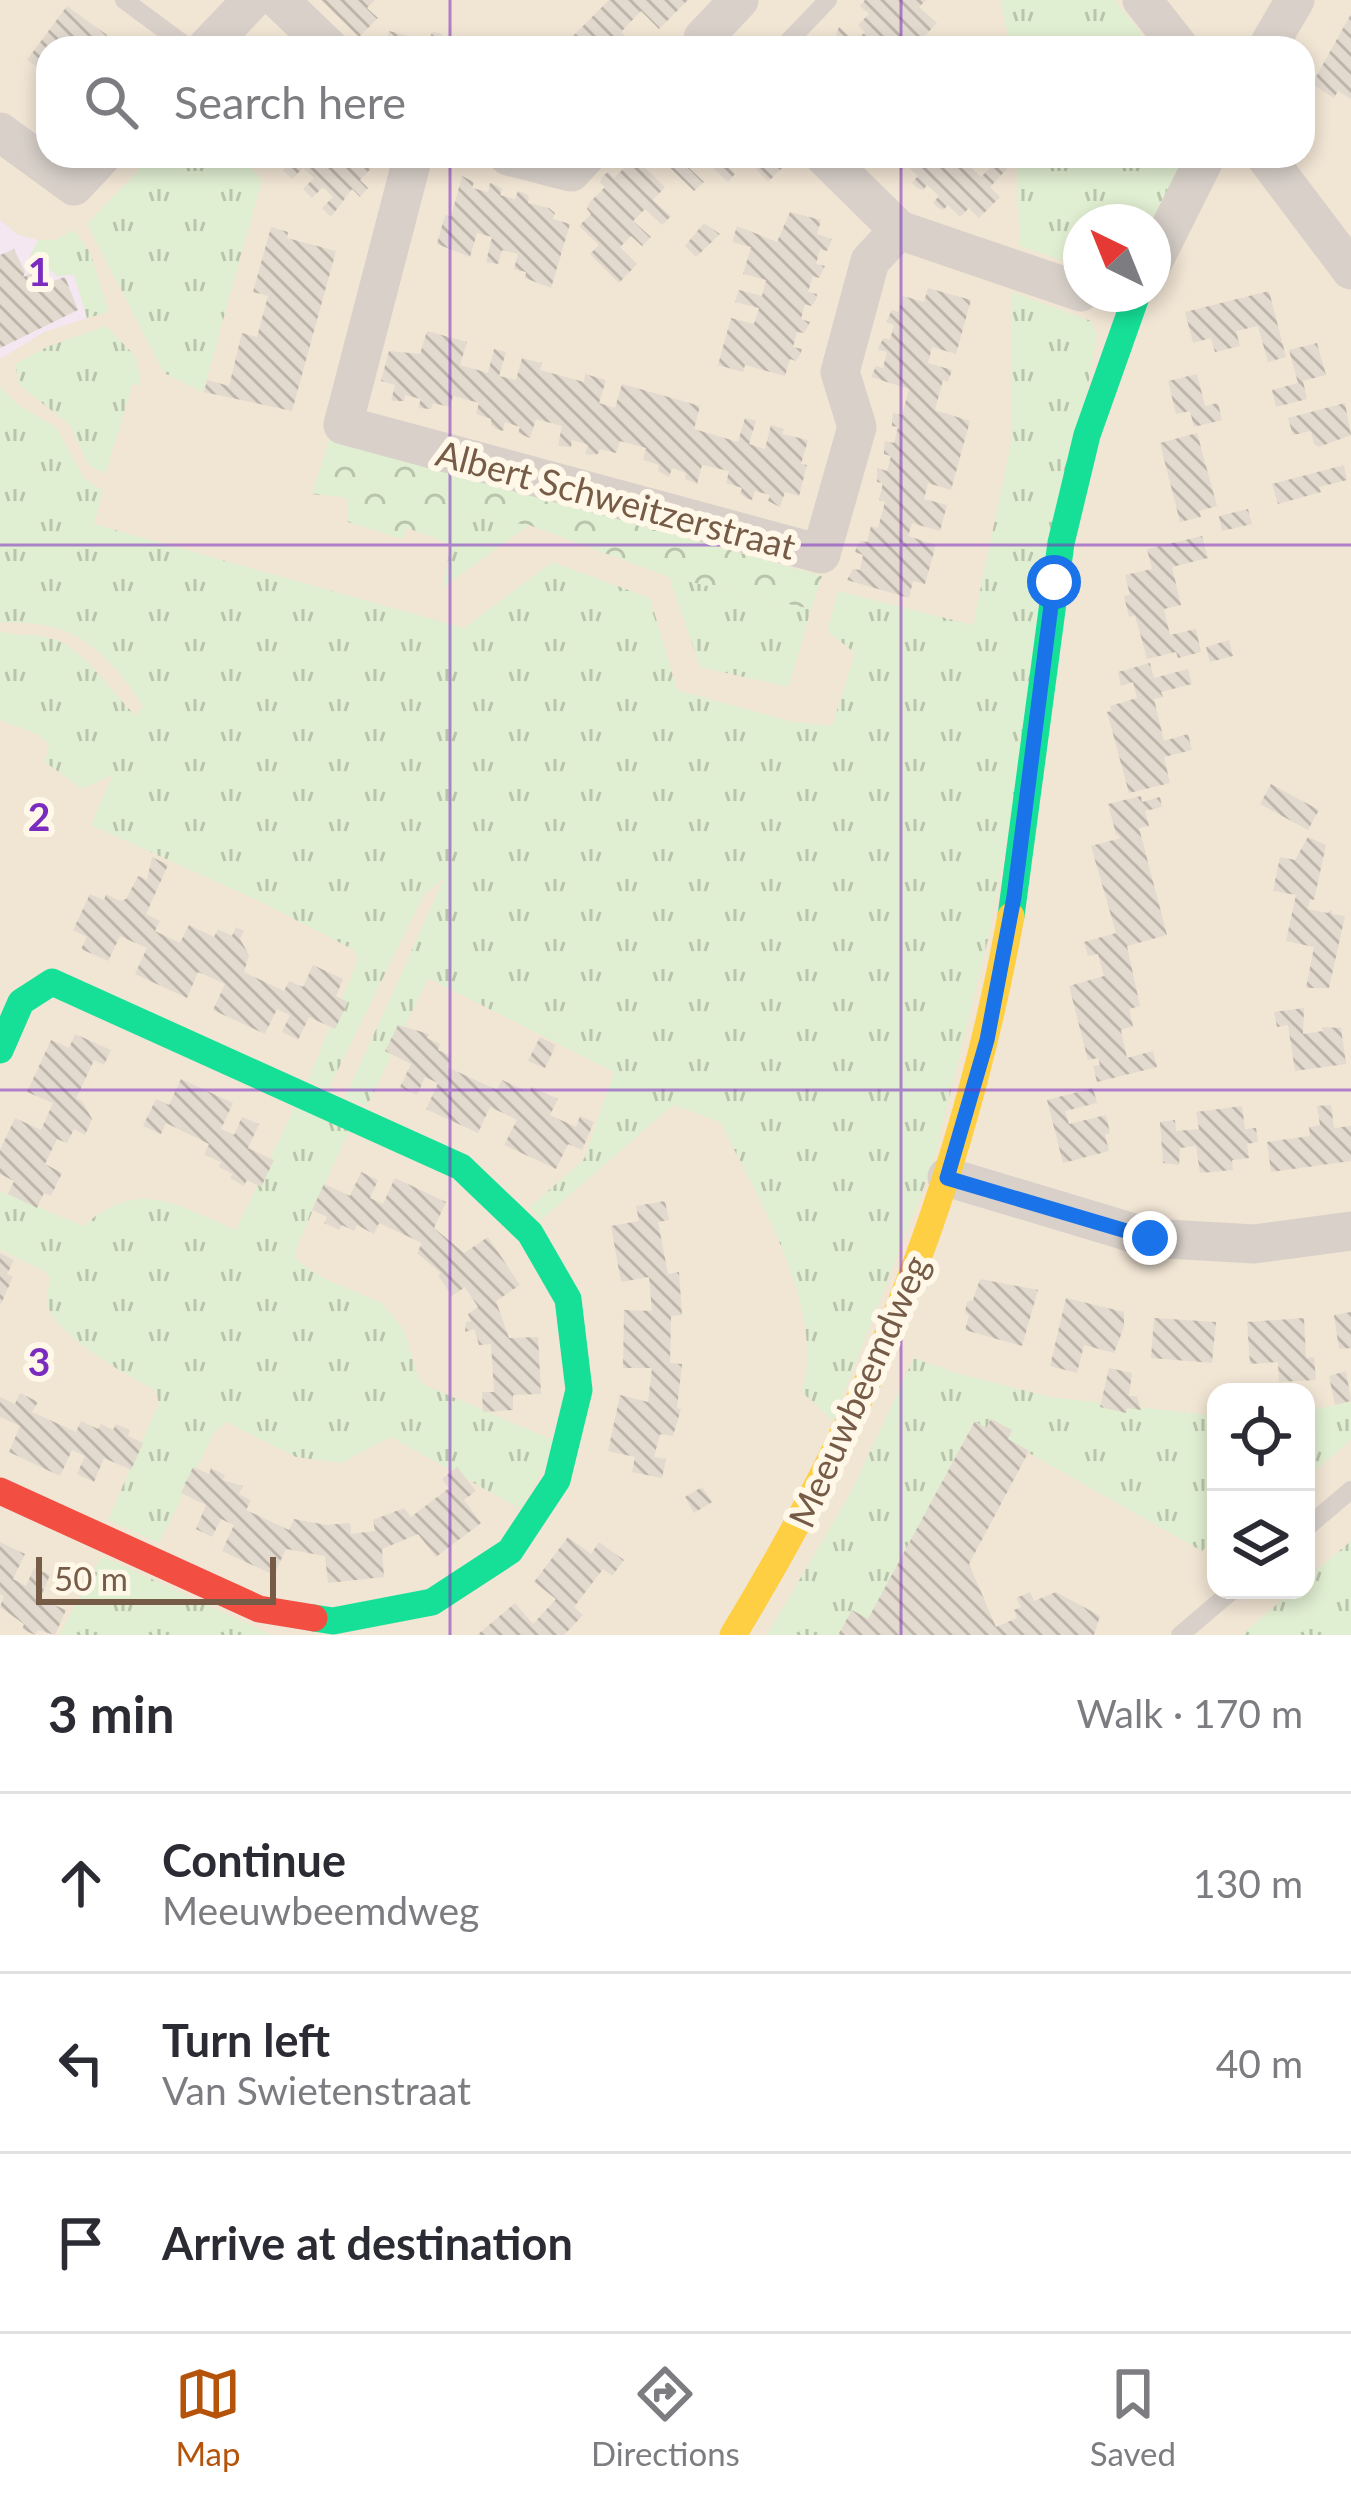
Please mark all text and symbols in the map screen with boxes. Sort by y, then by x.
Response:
search box [36,36,1315,168]
icon: search [78,69,144,135]
text: Search here [174,75,406,129]
north arrow [1063,204,1171,312]
text: 1 [28,248,50,294]
street label: Albert Schweitzerstraat [432,430,801,568]
route start [1027,555,1081,609]
text: 2 [28,793,50,839]
route end [1123,1211,1177,1265]
street label: Meeuwbeemdweg [778,1248,938,1534]
text: 3 [28,1338,50,1384]
map controls [1207,1383,1315,1599]
button: locate [1207,1383,1315,1491]
button: layers [1207,1491,1315,1599]
scale bar [36,1551,276,1604]
text: 50 m [54,1558,128,1598]
text: 3 min [48,1683,174,1744]
text: Walk · 170 m [1076,1690,1303,1736]
text: Continue [162,1833,346,1887]
icon: ahead [48,1850,114,1916]
text: 130 m [1193,1860,1303,1906]
text: Meeuwbeemdweg [162,1887,479,1933]
text: Turn left [162,2013,330,2067]
icon: left [48,2030,114,2096]
text: 40 m [1216,2040,1303,2086]
text: Van Swietenstraat [162,2067,471,2113]
icon: arrive [48,2210,114,2276]
text: Arrive at destination [162,2216,573,2270]
tab: Map [175,2361,241,2473]
tab: Directions [591,2361,740,2473]
tab: Saved [1090,2361,1176,2473]

